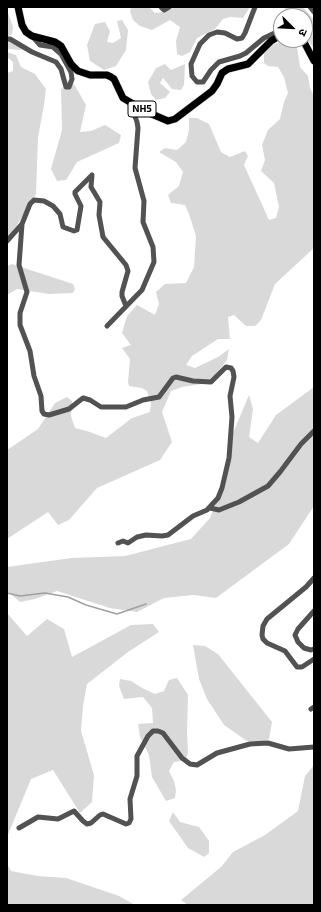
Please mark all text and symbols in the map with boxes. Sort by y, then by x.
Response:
north arrow [273,8,313,48]
text: उ [296,27,311,38]
road number: NH5 [128,101,156,117]

